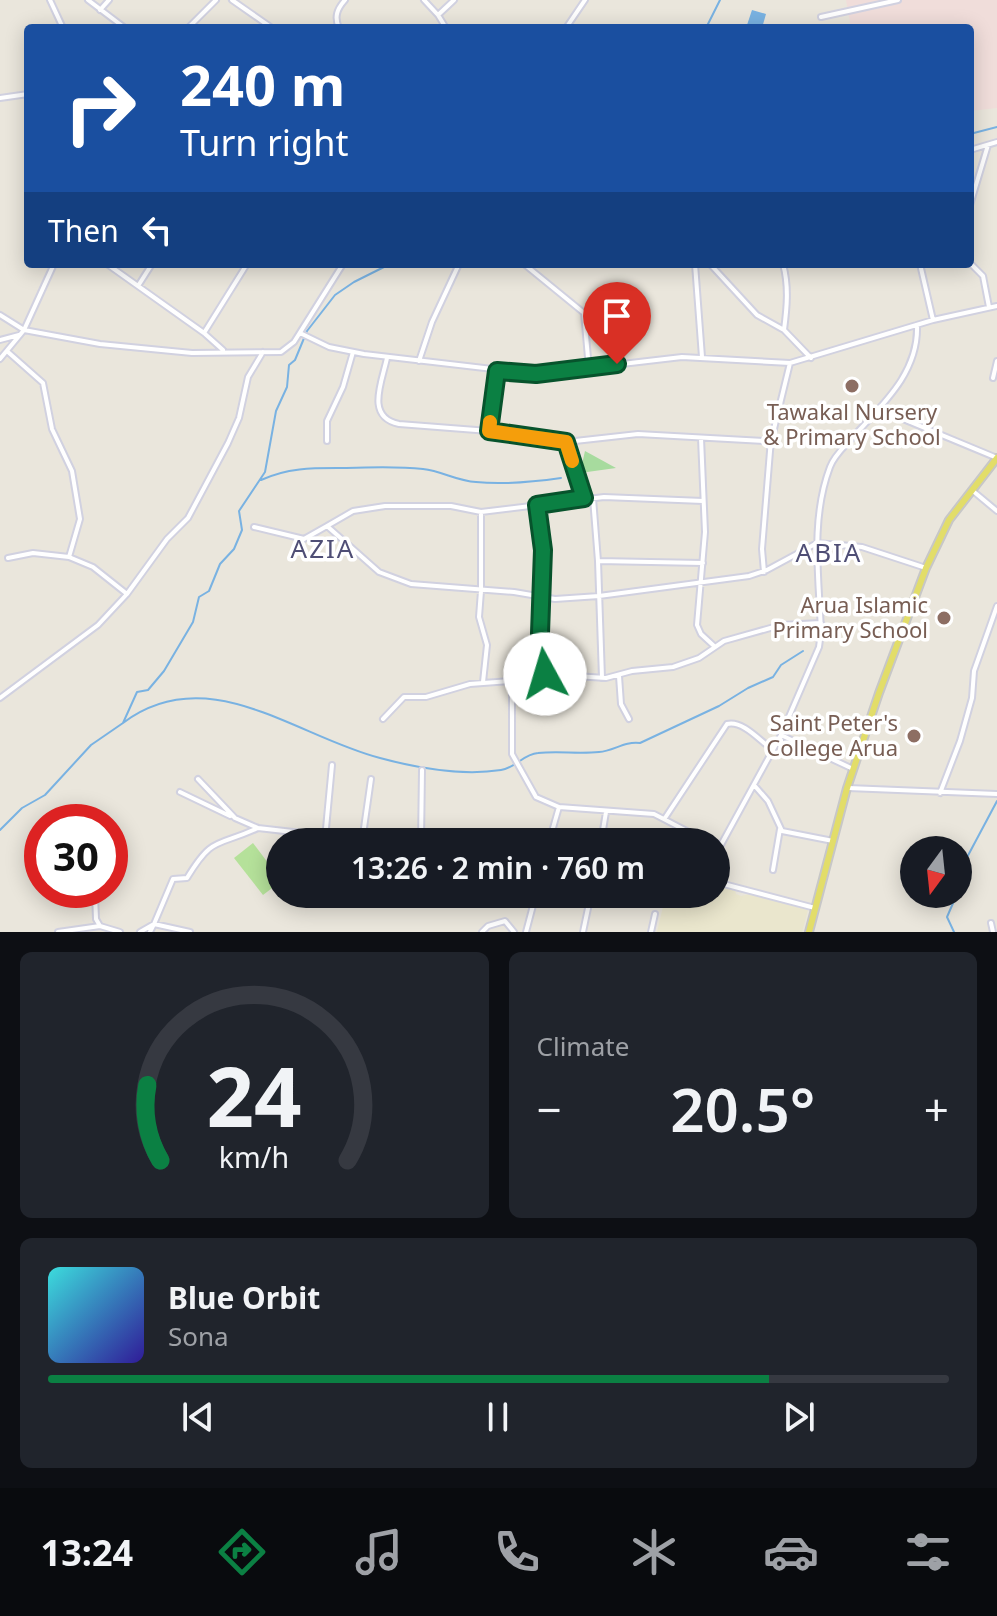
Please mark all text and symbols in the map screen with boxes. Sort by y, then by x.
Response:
text: 240 m [180,46,345,122]
icon: right [48,56,152,160]
text: Turn right [180,118,348,167]
icon: left [135,208,179,252]
text: Then [48,210,119,251]
pin [583,282,651,364]
icon: arrive [595,294,639,338]
marker: Tawakal Nursery & Primary School [843,377,861,395]
place label: Tawakal Nursery & Primary School [763,396,941,451]
district label: AZIA [291,530,355,566]
district label: ABIA [796,534,862,570]
place label: Arua Islamic Primary School [772,589,928,644]
marker: Arua Islamic Primary School [935,609,953,627]
position arrow [503,632,587,716]
place label: Saint Peter's College Arua [766,707,898,762]
marker: Saint Peter's College Arua [905,727,923,745]
speed limit sign: 30 [24,804,128,908]
north arrow [900,836,972,908]
map controls [900,836,972,908]
text: 13:26 · 2 min · 760 m [351,847,645,888]
text: Climate [537,1028,629,1064]
text: 24 [207,1038,302,1151]
text: 20.5° [670,1068,815,1150]
text: − [537,1079,562,1139]
text: + [924,1079,949,1139]
text: km/h [219,1137,289,1176]
text: Blue Orbit [168,1277,320,1318]
text: Sona [168,1318,229,1354]
icon: previous [176,1395,220,1439]
icon: pause [476,1395,520,1439]
icon: next [777,1395,821,1439]
icon: directions [214,1524,270,1580]
icon: music [351,1524,407,1580]
icon: phone [489,1524,545,1580]
icon: climate [626,1524,682,1580]
icon: car [763,1524,819,1580]
icon: filters [900,1524,956,1580]
text: 13:24 [41,1528,133,1577]

